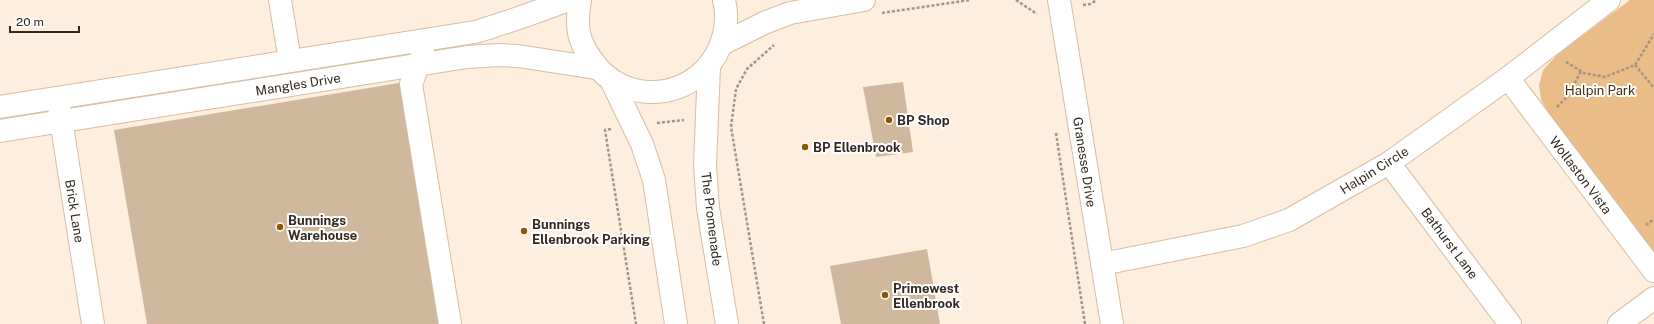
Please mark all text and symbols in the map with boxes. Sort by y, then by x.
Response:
scale bar [10,8,79,34]
text: 20 m [16,15,44,29]
street label: Mangles Drive [254,70,342,99]
park label: Halpin Park [1565,83,1635,98]
place label: BP Shop [897,113,950,128]
marker: BP Shop [884,115,894,125]
street label: Granesse Drive [1070,116,1099,208]
street label: Wollaston Vista [1546,133,1615,217]
place label: BP Ellenbrook [813,140,901,155]
marker: BP Ellenbrook [800,142,810,152]
street label: Halpin Circle [1337,143,1411,197]
street label: The Promenade [698,171,725,267]
street label: Brick Lane [62,178,87,244]
street label: Bathurst Lane [1418,205,1481,282]
place label: Bunnings Warehouse [288,213,357,243]
place label: Bunnings Ellenbrook Parking [532,217,650,247]
marker: Bunnings Warehouse [275,222,285,232]
marker: Bunnings Ellenbrook Parking [519,226,529,236]
place label: Primewest Ellenbrook [893,281,961,311]
marker: Primewest Ellenbrook [880,290,890,300]

